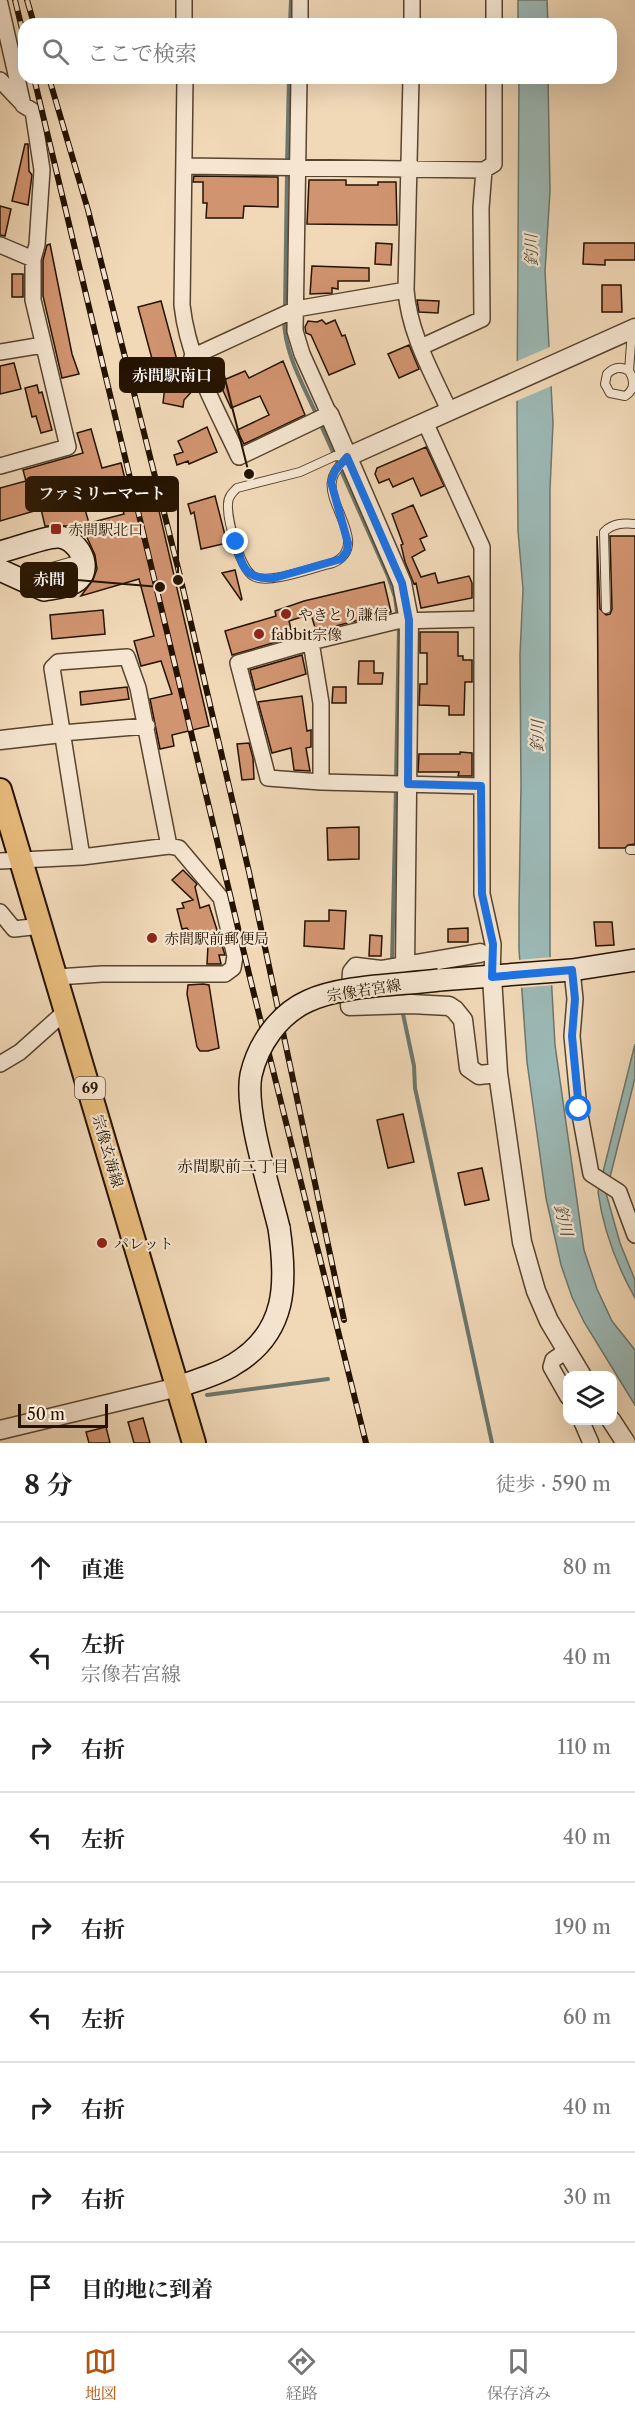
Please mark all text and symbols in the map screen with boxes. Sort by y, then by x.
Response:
search box [18,18,617,84]
icon: search [39,35,72,68]
text: ここで検索 [87,40,197,67]
water label: 釣川 [521,232,541,266]
callout: 赤間駅南口 [120,358,224,392]
text: 赤間駅南口 [132,365,212,385]
callout: ファミリーマート [26,477,178,511]
text: ファミリーマート [38,483,166,503]
place label: 赤間駅北口 [68,520,143,539]
marker: 赤間駅北口 [49,522,63,536]
route end [222,528,248,554]
callout: 赤間 [21,563,77,597]
text: 赤間 [33,569,65,589]
place label: やきとり謙信 [298,605,388,624]
marker: やきとり謙信 [279,607,293,621]
place label: fabbit宗像 [271,625,342,644]
marker: fabbit宗像 [252,627,266,641]
water label: 釣川 [527,718,547,752]
place label: 赤間駅前郵便局 [164,929,269,948]
marker: 赤間駅前郵便局 [145,931,159,945]
street label: 宗像若宮線 [325,975,403,1005]
road number: 69 [75,1077,105,1099]
route start [565,1095,591,1121]
street label: 宗像玄海線 [89,1112,127,1190]
district label: 赤間駅前二丁目 [177,1156,289,1176]
water label: 釣川 [551,1202,578,1240]
place label: パレット [114,1234,174,1253]
marker: パレット [95,1236,109,1250]
map controls [563,1371,617,1425]
button: layers [563,1371,617,1425]
scale bar [18,1401,108,1428]
text: 50 m [27,1404,65,1424]
text: 8 分 [24,1469,73,1501]
text: 徒歩 · 590 m [496,1472,611,1496]
icon: ahead [24,1551,57,1584]
text: 80 m [563,1555,611,1579]
text: 直進 [81,1556,125,1583]
text: 左折 [81,1631,125,1658]
icon: left [24,1641,57,1674]
text: 40 m [563,1645,611,1669]
text: 宗像若宮線 [81,1662,181,1686]
icon: right [24,1731,57,1764]
text: 110 m [558,1735,611,1759]
text: 右折 [81,1736,125,1763]
icon: left [24,1821,57,1854]
text: 40 m [563,1825,611,1849]
text: 左折 [81,1826,125,1853]
icon: right [24,1911,57,1944]
text: 190 m [554,1915,611,1939]
text: 右折 [81,1916,125,1943]
icon: left [24,2001,57,2034]
text: 60 m [563,2005,611,2029]
text: 左折 [81,2006,125,2033]
icon: right [24,2091,57,2124]
text: 40 m [563,2095,611,2119]
text: 右折 [81,2096,125,2123]
icon: right [24,2181,57,2214]
text: 30 m [563,2185,611,2209]
text: 右折 [81,2186,125,2213]
icon: arrive [24,2271,57,2304]
text: 目的地に到着 [81,2276,213,2303]
tab: 地図 [84,2345,117,2404]
tab: 経路 [285,2345,318,2404]
tab: 保存済み [487,2345,551,2404]

